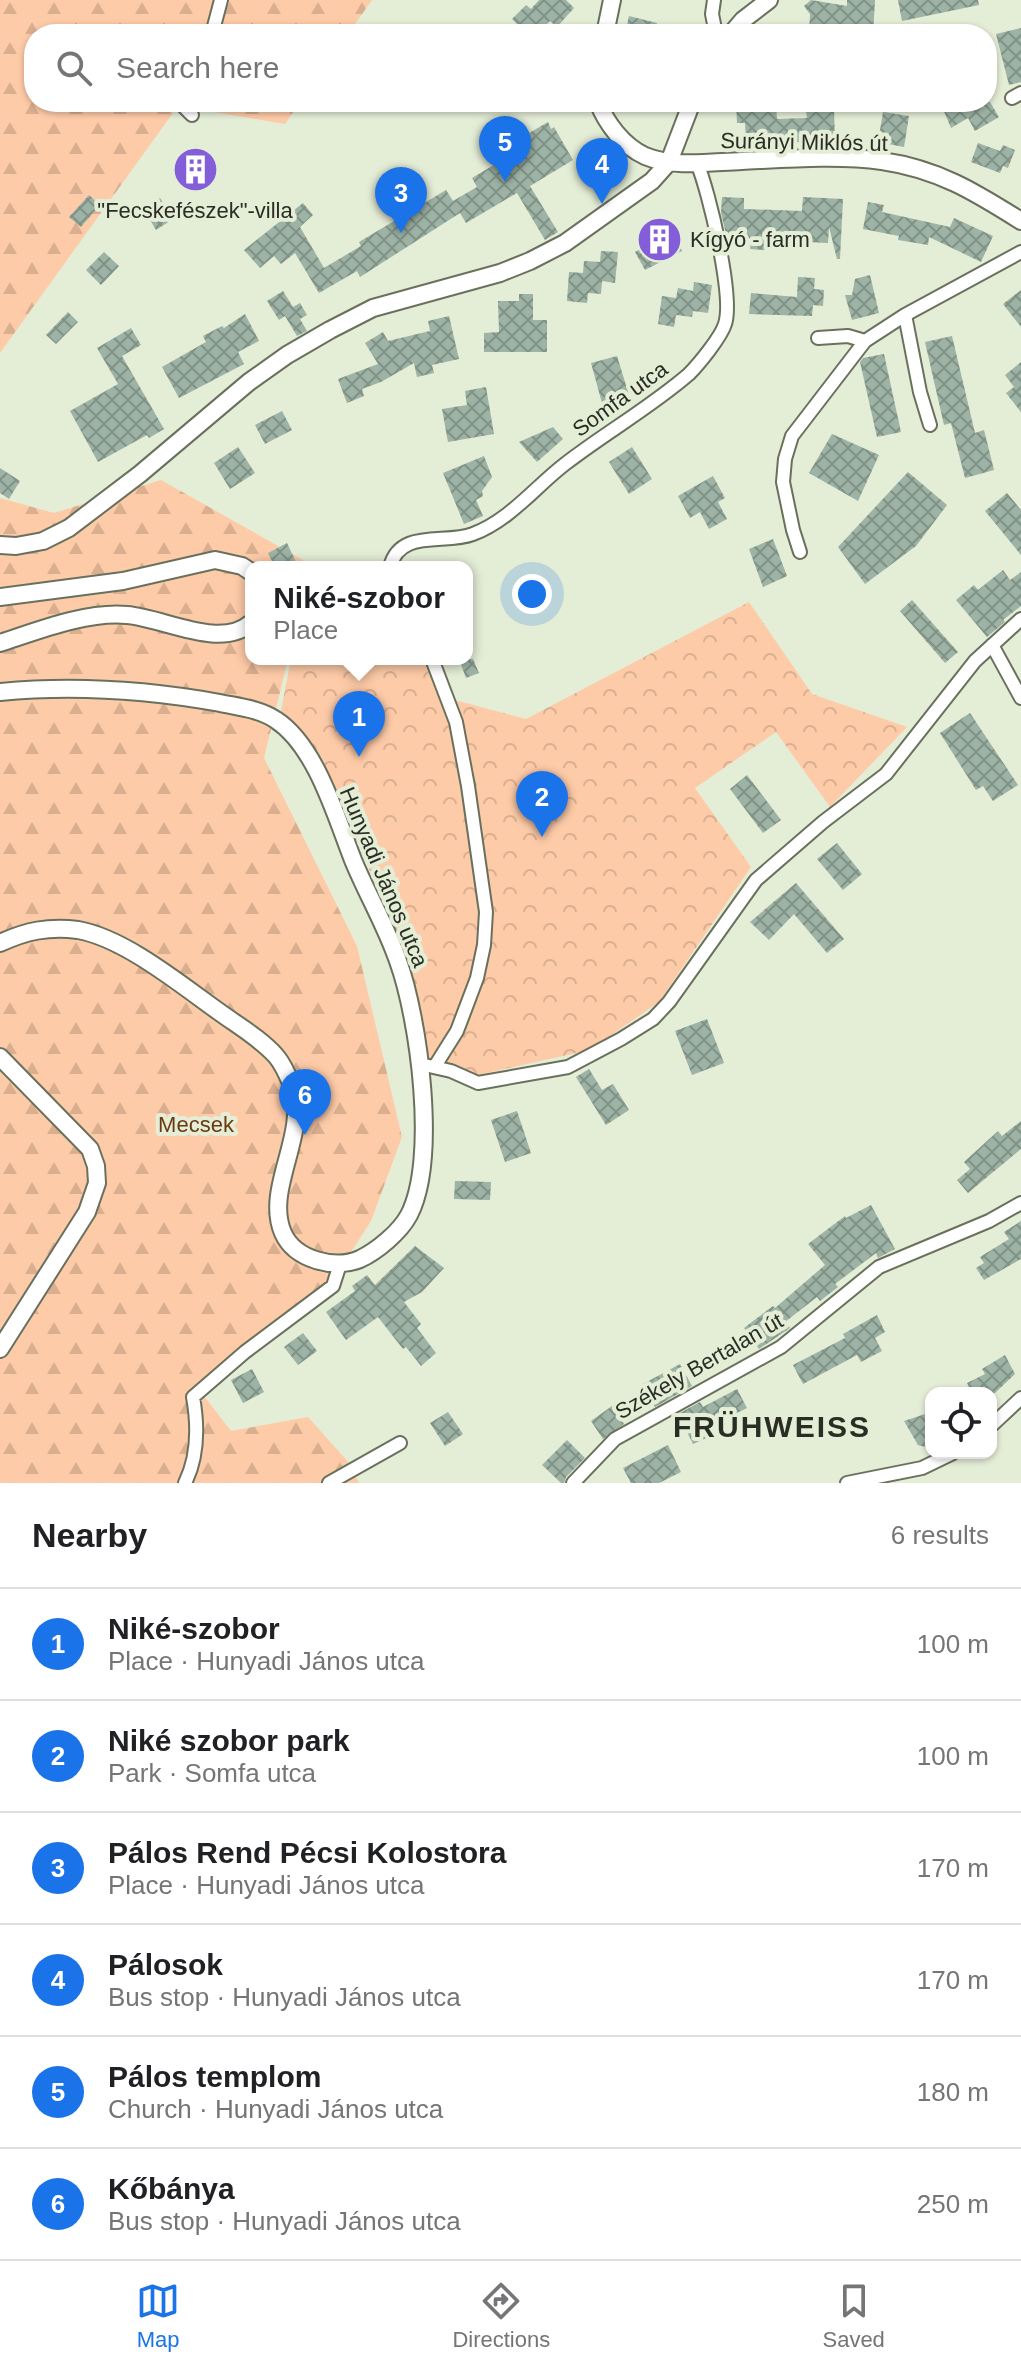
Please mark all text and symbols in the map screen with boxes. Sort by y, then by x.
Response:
search box [24,24,997,112]
icon: search [52,46,96,90]
text: Search here [116,51,279,84]
pin: 5 [479,116,531,182]
street label: Surányi Miklós út [720,128,888,156]
pin: 4 [576,138,628,204]
building icon: "Fecskefészek"-villa [171,145,219,193]
pin: 3 [375,167,427,233]
place label: "Fecskefészek"-villa [97,198,293,223]
building icon: Kígyó - farm [635,215,683,263]
place label: Kígyó - farm [690,227,810,252]
street label: Somfa utca [568,356,673,442]
popup [245,561,473,665]
your location [512,574,552,614]
text: Niké-szobor [273,581,445,614]
text: Place [273,615,338,645]
pin: 1 [333,691,385,757]
pin: 2 [516,771,568,837]
street label: Hunyadi János utca [335,783,434,972]
pin: 6 [279,1069,331,1135]
park label: Mecsek [158,1112,235,1137]
street label: Székely Bertalan út [611,1308,787,1424]
map controls [925,1387,997,1459]
button: locate [925,1387,997,1459]
district label: FRÜHWEISS [673,1410,871,1443]
text: Nearby [32,1516,147,1554]
text: 6 results [891,1520,989,1550]
text: Niké-szobor [108,1612,280,1645]
text: 1 [51,1629,65,1659]
text: 100 m [917,1629,989,1659]
text: Place · Hunyadi János utca [108,1646,425,1676]
text: Niké szobor park [108,1724,350,1757]
text: 2 [51,1741,65,1771]
text: 100 m [917,1741,989,1771]
text: Park · Somfa utca [108,1758,316,1788]
text: Pálos Rend Pécsi Kolostora [108,1836,506,1869]
text: 3 [51,1853,65,1883]
text: 170 m [917,1853,989,1883]
text: Place · Hunyadi János utca [108,1870,425,1900]
text: Pálosok [108,1948,223,1981]
text: 4 [51,1965,65,1995]
text: 170 m [917,1965,989,1995]
text: Bus stop · Hunyadi János utca [108,1982,461,2012]
text: Pálos templom [108,2060,321,2093]
text: 5 [51,2077,65,2107]
text: 180 m [917,2077,989,2107]
text: Church · Hunyadi János utca [108,2094,443,2124]
text: Kőbánya [108,2172,235,2205]
text: 6 [51,2189,65,2219]
text: 250 m [917,2189,989,2219]
text: Bus stop · Hunyadi János utca [108,2206,461,2236]
tab: Map [136,2279,180,2353]
tab: Directions [452,2279,550,2353]
tab: Saved [822,2279,885,2353]

